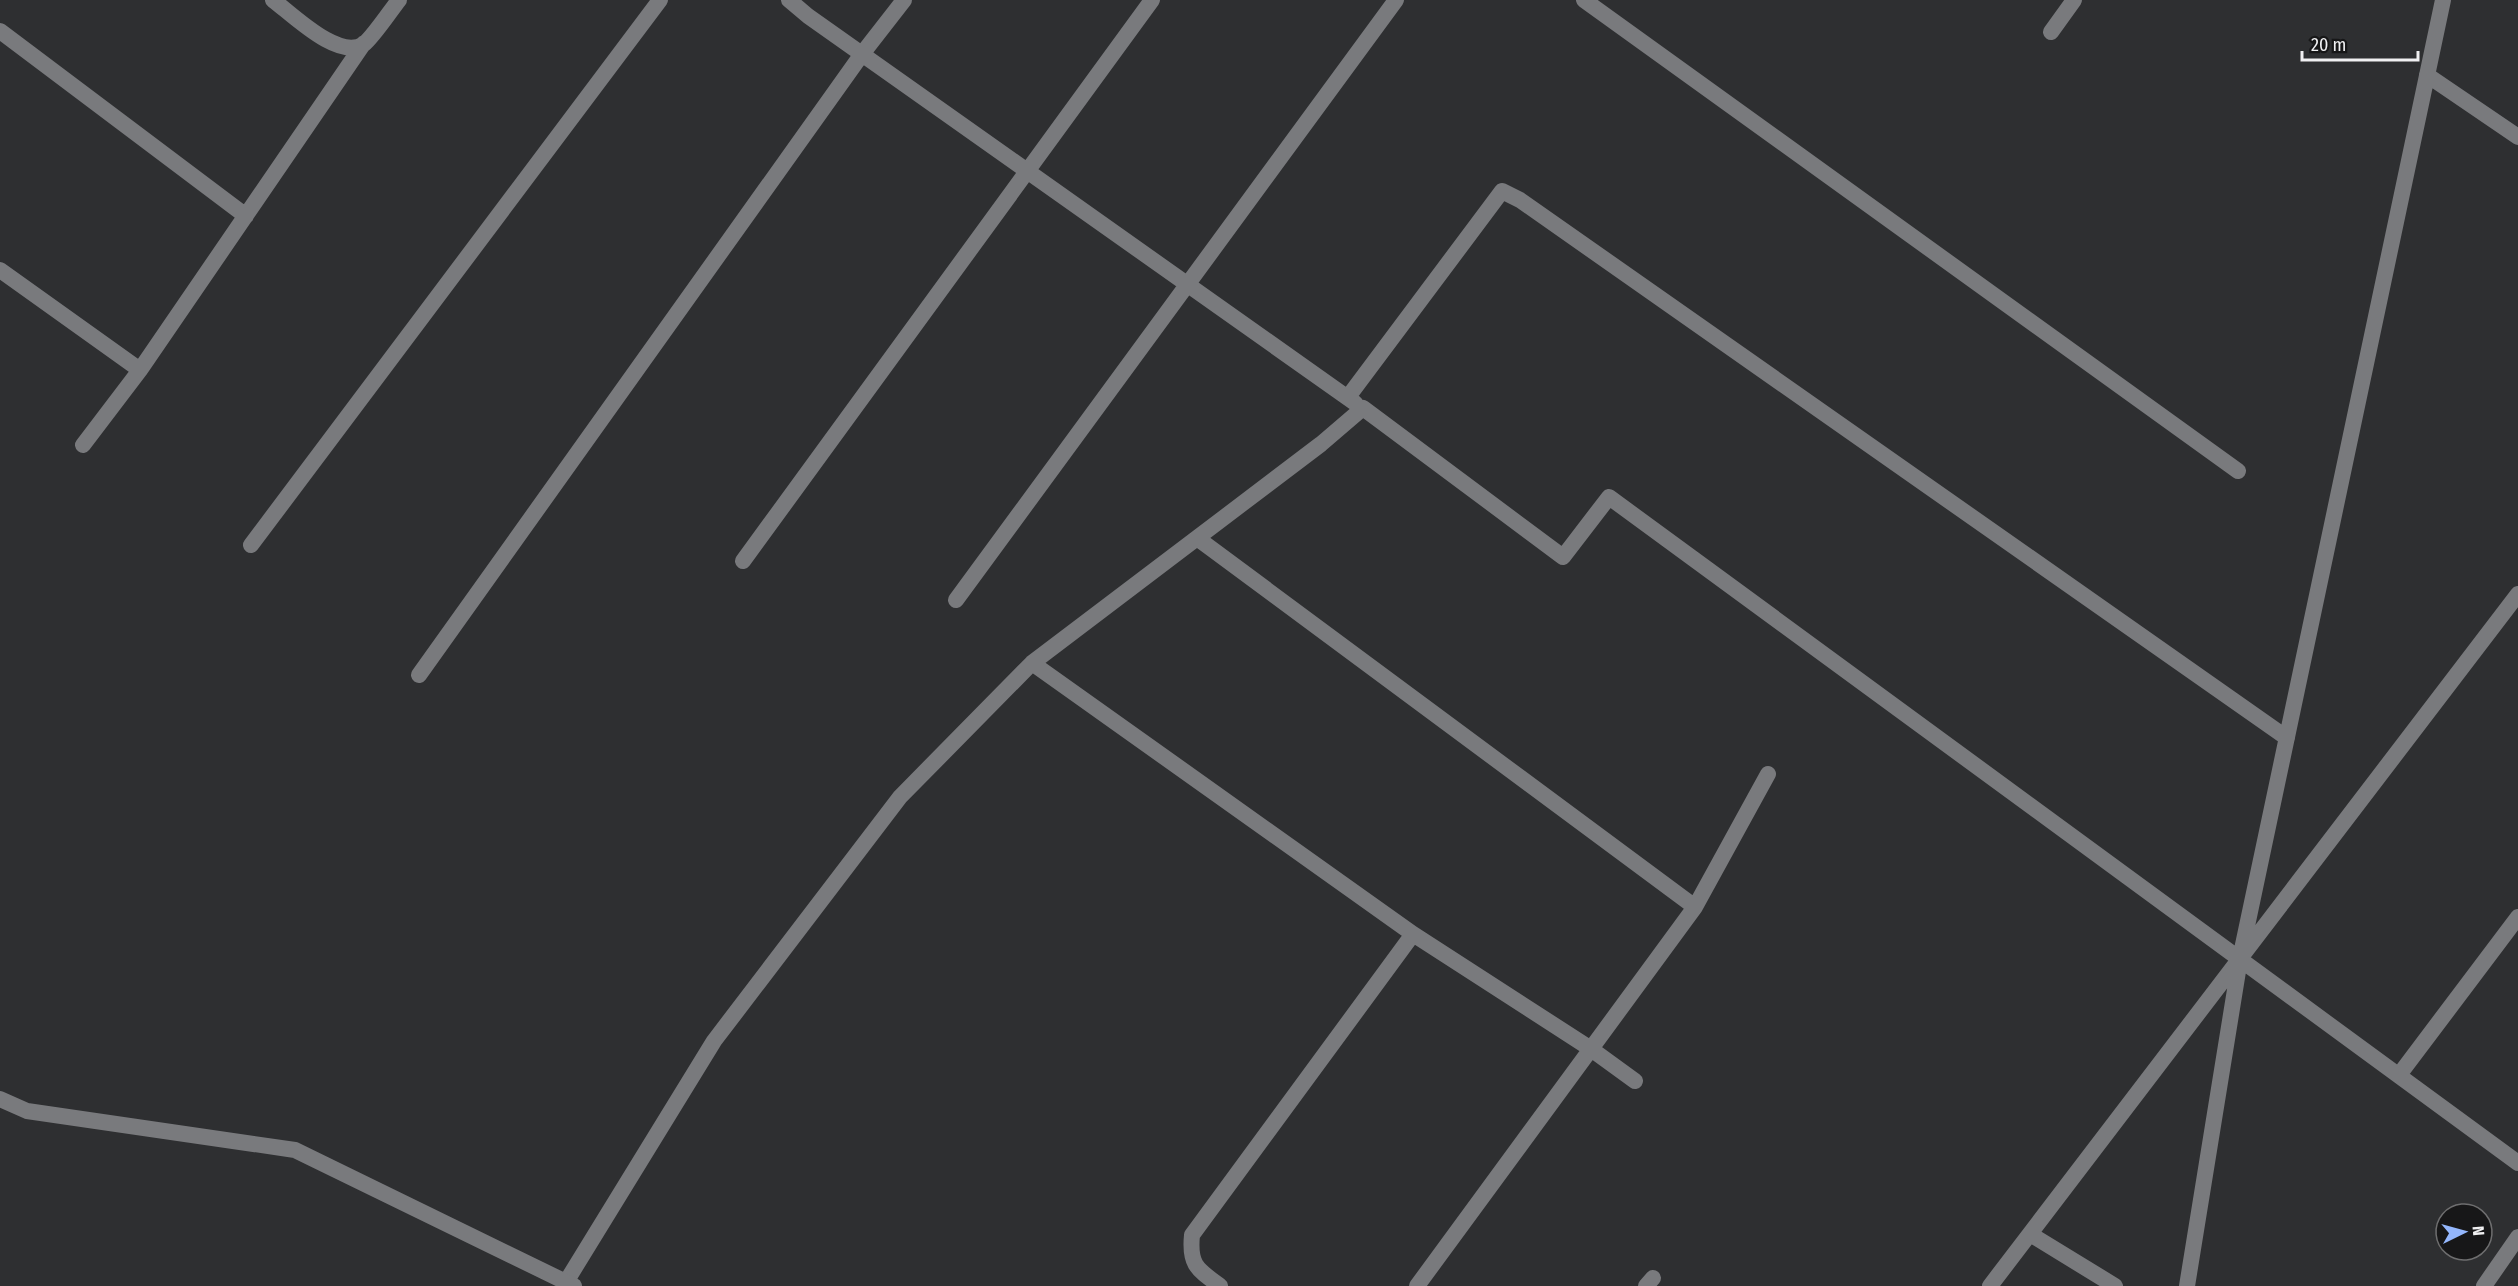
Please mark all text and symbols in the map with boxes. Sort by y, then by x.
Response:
scale bar [2302,24,2418,62]
text: 20 m [2311,34,2346,56]
north arrow [2434,1202,2494,1262]
text: N [2469,1225,2488,1236]

